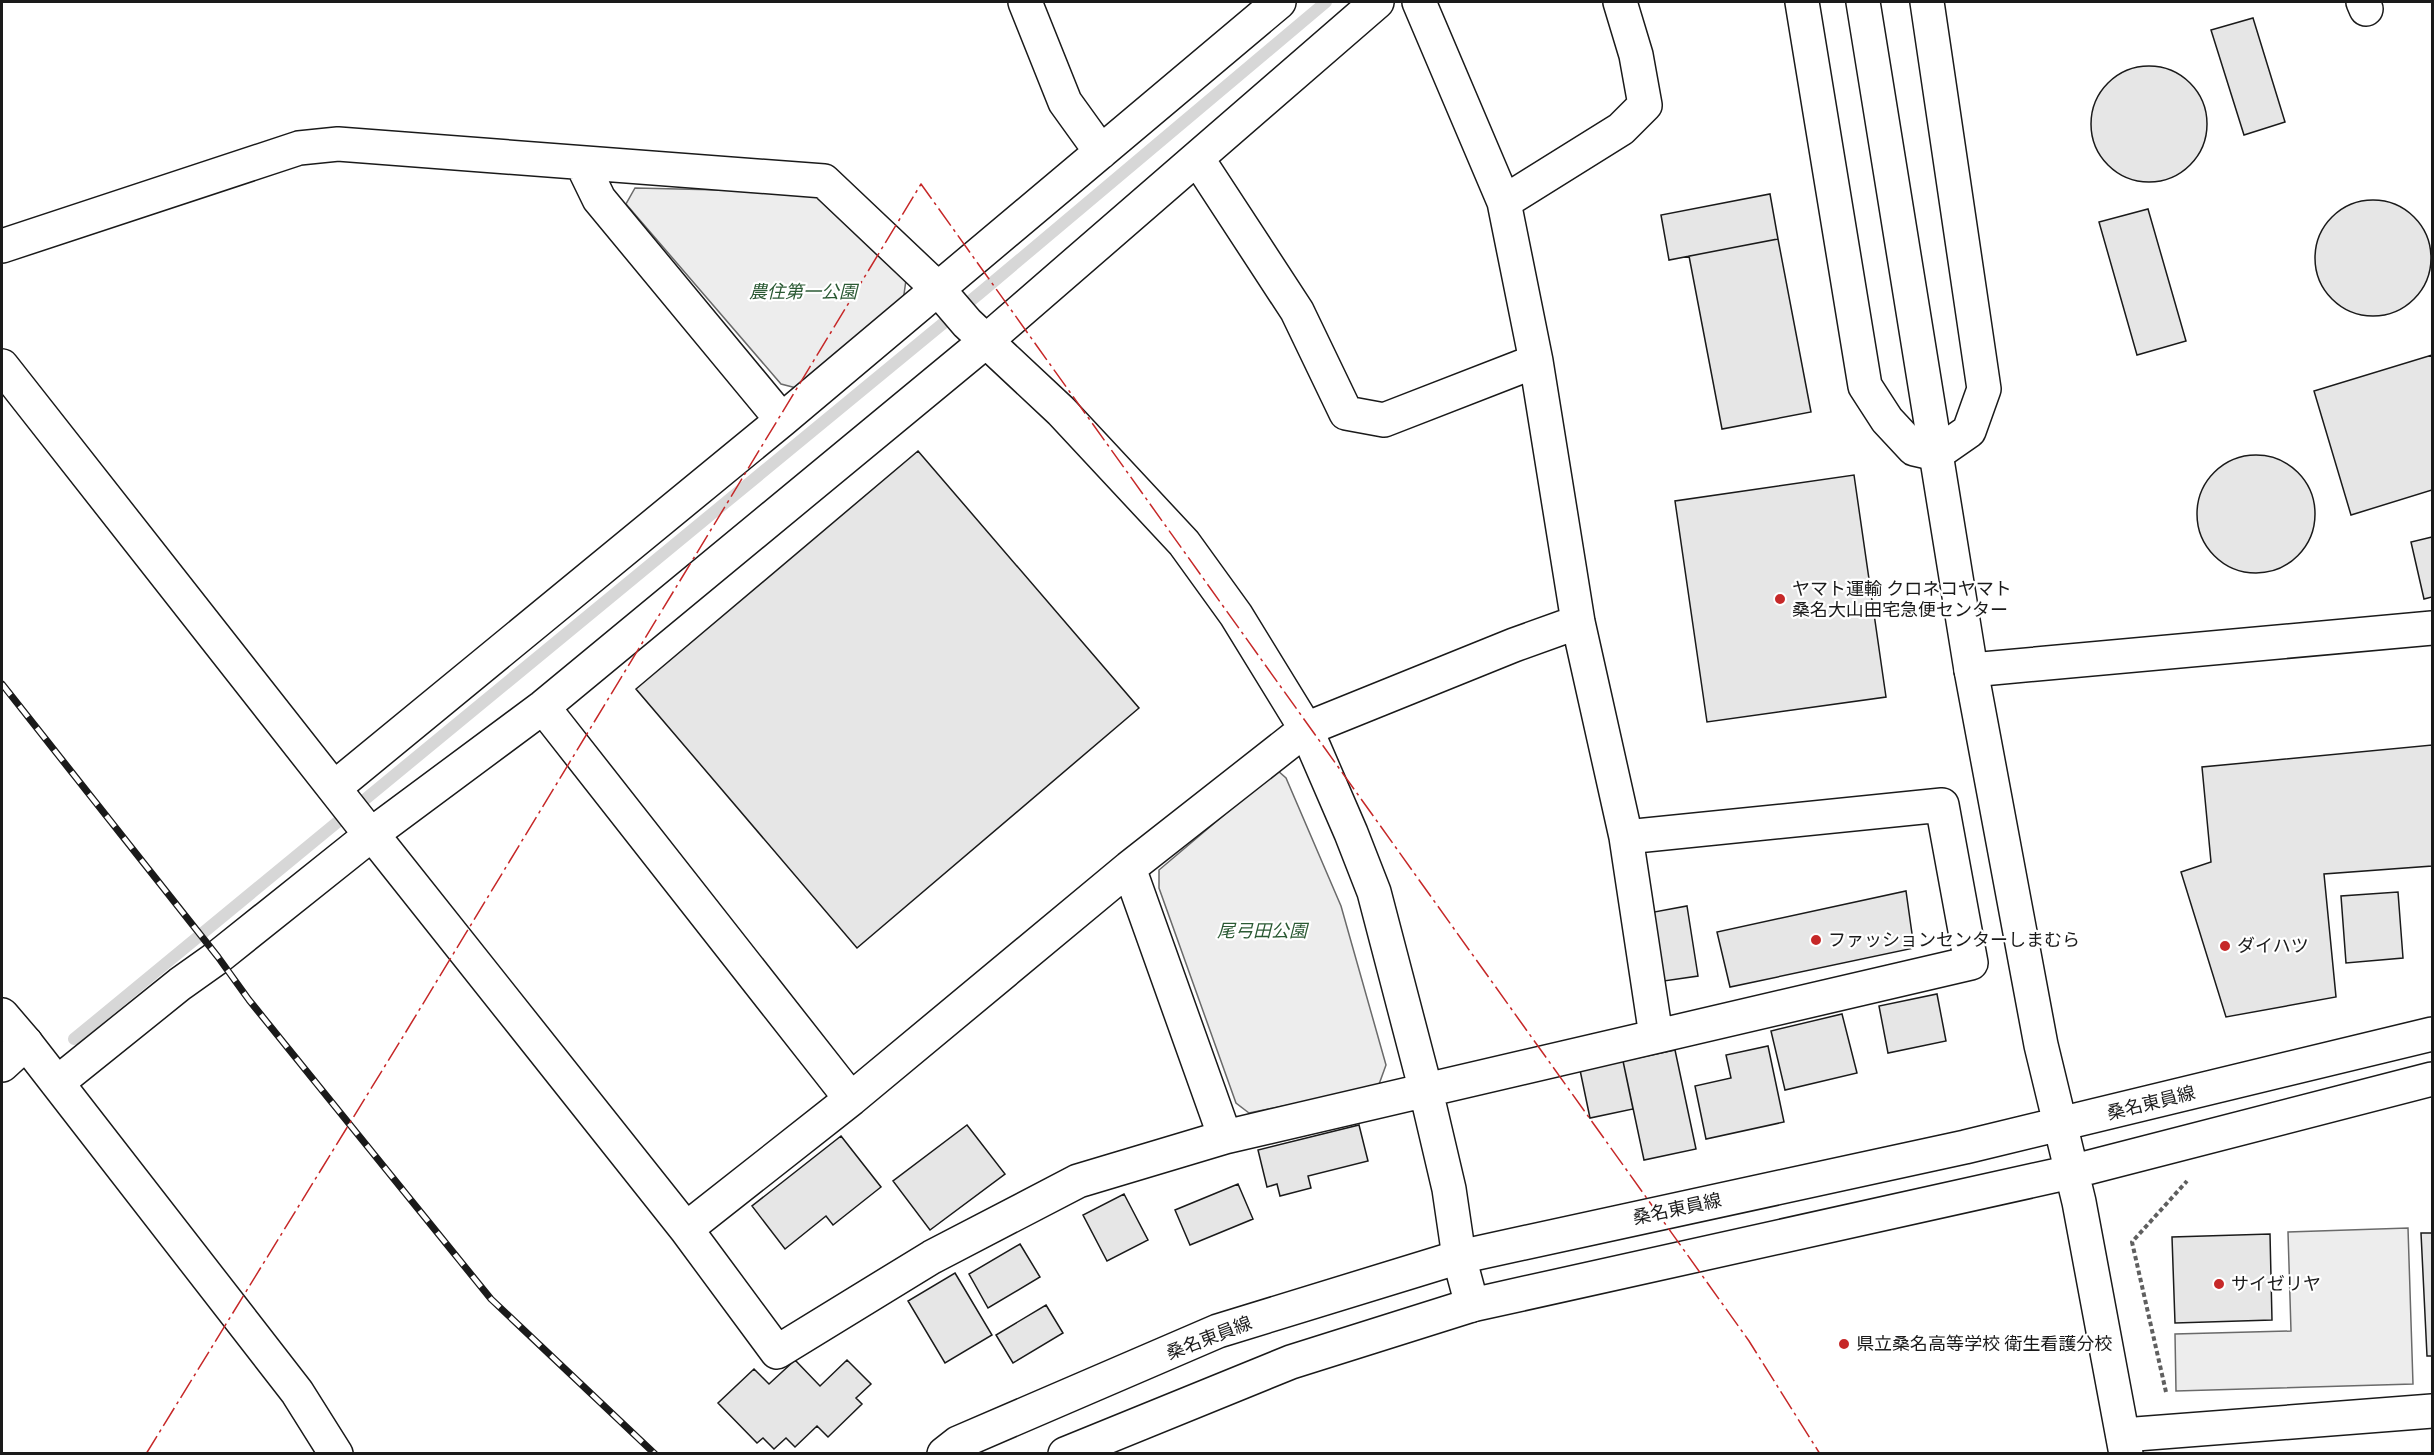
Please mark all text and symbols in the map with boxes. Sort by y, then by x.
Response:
park label: 農住第一公園 [749,279,860,304]
place label: ヤマト運輸 クロネコヤマト 桑名大山田宅急便センター [1792,576,2012,622]
marker: ヤマト運輸 クロネコヤマト 桑名大山田宅急便センター [1773,592,1787,606]
park label: 尾弓田公園 [1217,918,1310,943]
place label: ファッションセンターしまむら [1828,927,2080,952]
marker: ファッションセンターしまむら [1809,933,1823,947]
place label: ダイハツ [2237,933,2309,958]
marker: ダイハツ [2218,939,2232,953]
street label: 桑名東員線 [2104,1079,2198,1126]
street label: 桑名東員線 [1630,1187,1724,1230]
place label: サイゼリヤ [2231,1271,2321,1296]
marker: サイゼリヤ [2212,1277,2226,1291]
street label: 桑名東員線 [1162,1310,1255,1365]
place label: 県立桑名高等学校 衛生看護分校 [1856,1331,2112,1356]
marker: 県立桑名高等学校 衛生看護分校 [1837,1337,1851,1351]

